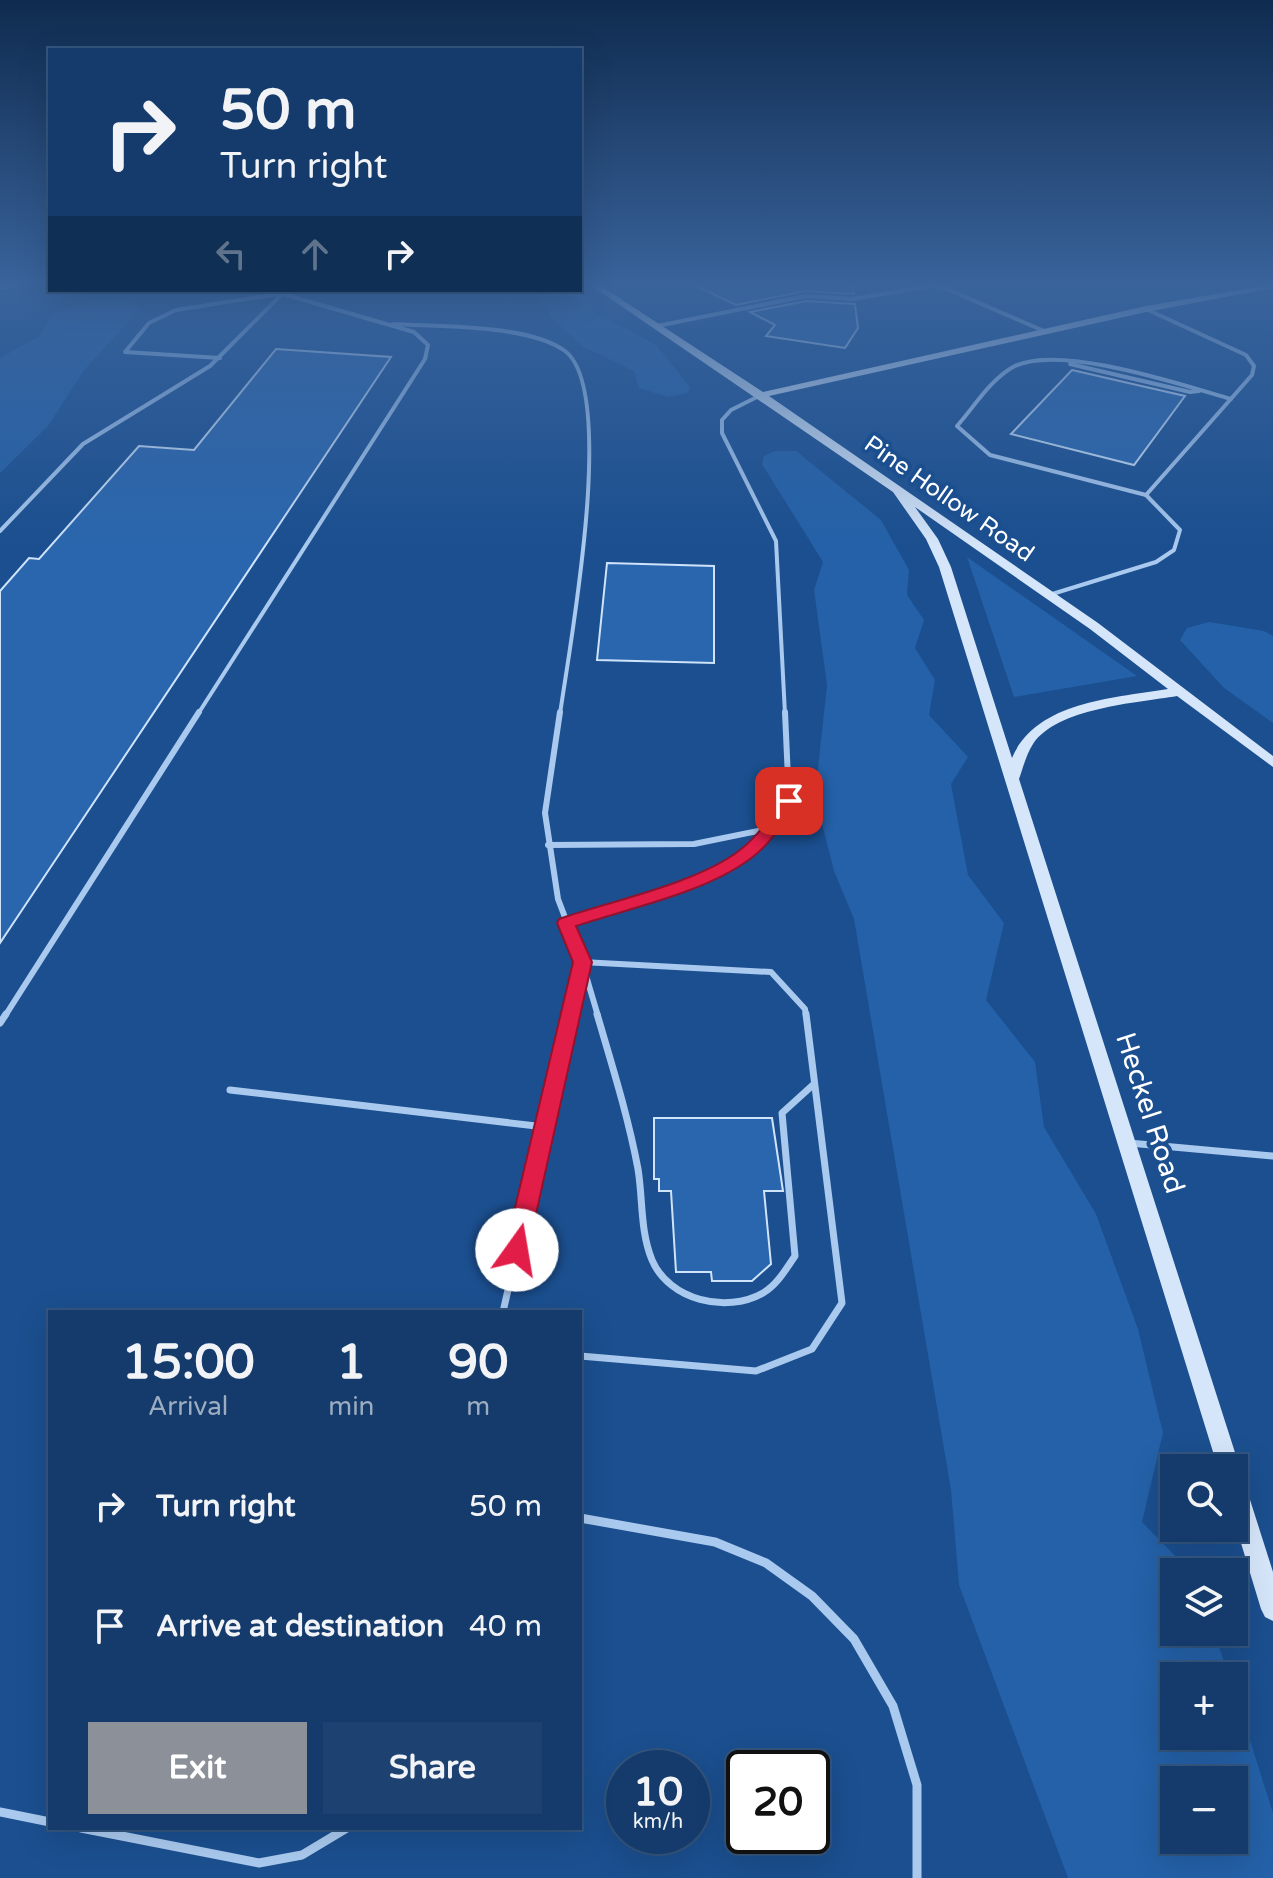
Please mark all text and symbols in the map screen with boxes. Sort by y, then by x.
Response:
text: 50 m [220,77,356,144]
icon: right [88,80,192,184]
text: Turn right [220,145,387,188]
icon: left [209,232,253,276]
icon: ahead [293,232,337,276]
icon: right [377,232,421,276]
street label: Pine Hollow Road [858,430,1040,568]
pin [755,767,823,835]
icon: arrive [767,779,811,823]
street label: Heckel Road [1108,1028,1192,1198]
position arrow [475,1208,559,1292]
text: 15:00 [122,1334,255,1392]
text: 1 [336,1334,366,1392]
text: 90 [448,1334,508,1392]
text: Arrival [148,1391,228,1422]
text: min [328,1391,374,1422]
text: m [466,1391,490,1422]
map controls [1160,1454,1248,1854]
button: search [1160,1454,1248,1542]
icon: right [88,1484,132,1528]
text: Turn right [156,1488,296,1525]
text: 50 m [469,1488,542,1525]
button: layers [1160,1558,1248,1646]
icon: arrive [88,1604,132,1648]
text: Arrive at destination [156,1608,444,1645]
text: 40 m [469,1608,542,1645]
button: + [1160,1662,1248,1750]
button: Exit [88,1722,307,1814]
button: Share [323,1722,542,1814]
speed limit sign: 20 [726,1750,830,1854]
button: − [1160,1766,1248,1854]
text: 10 [633,1768,683,1816]
text: km/h [633,1810,683,1834]

